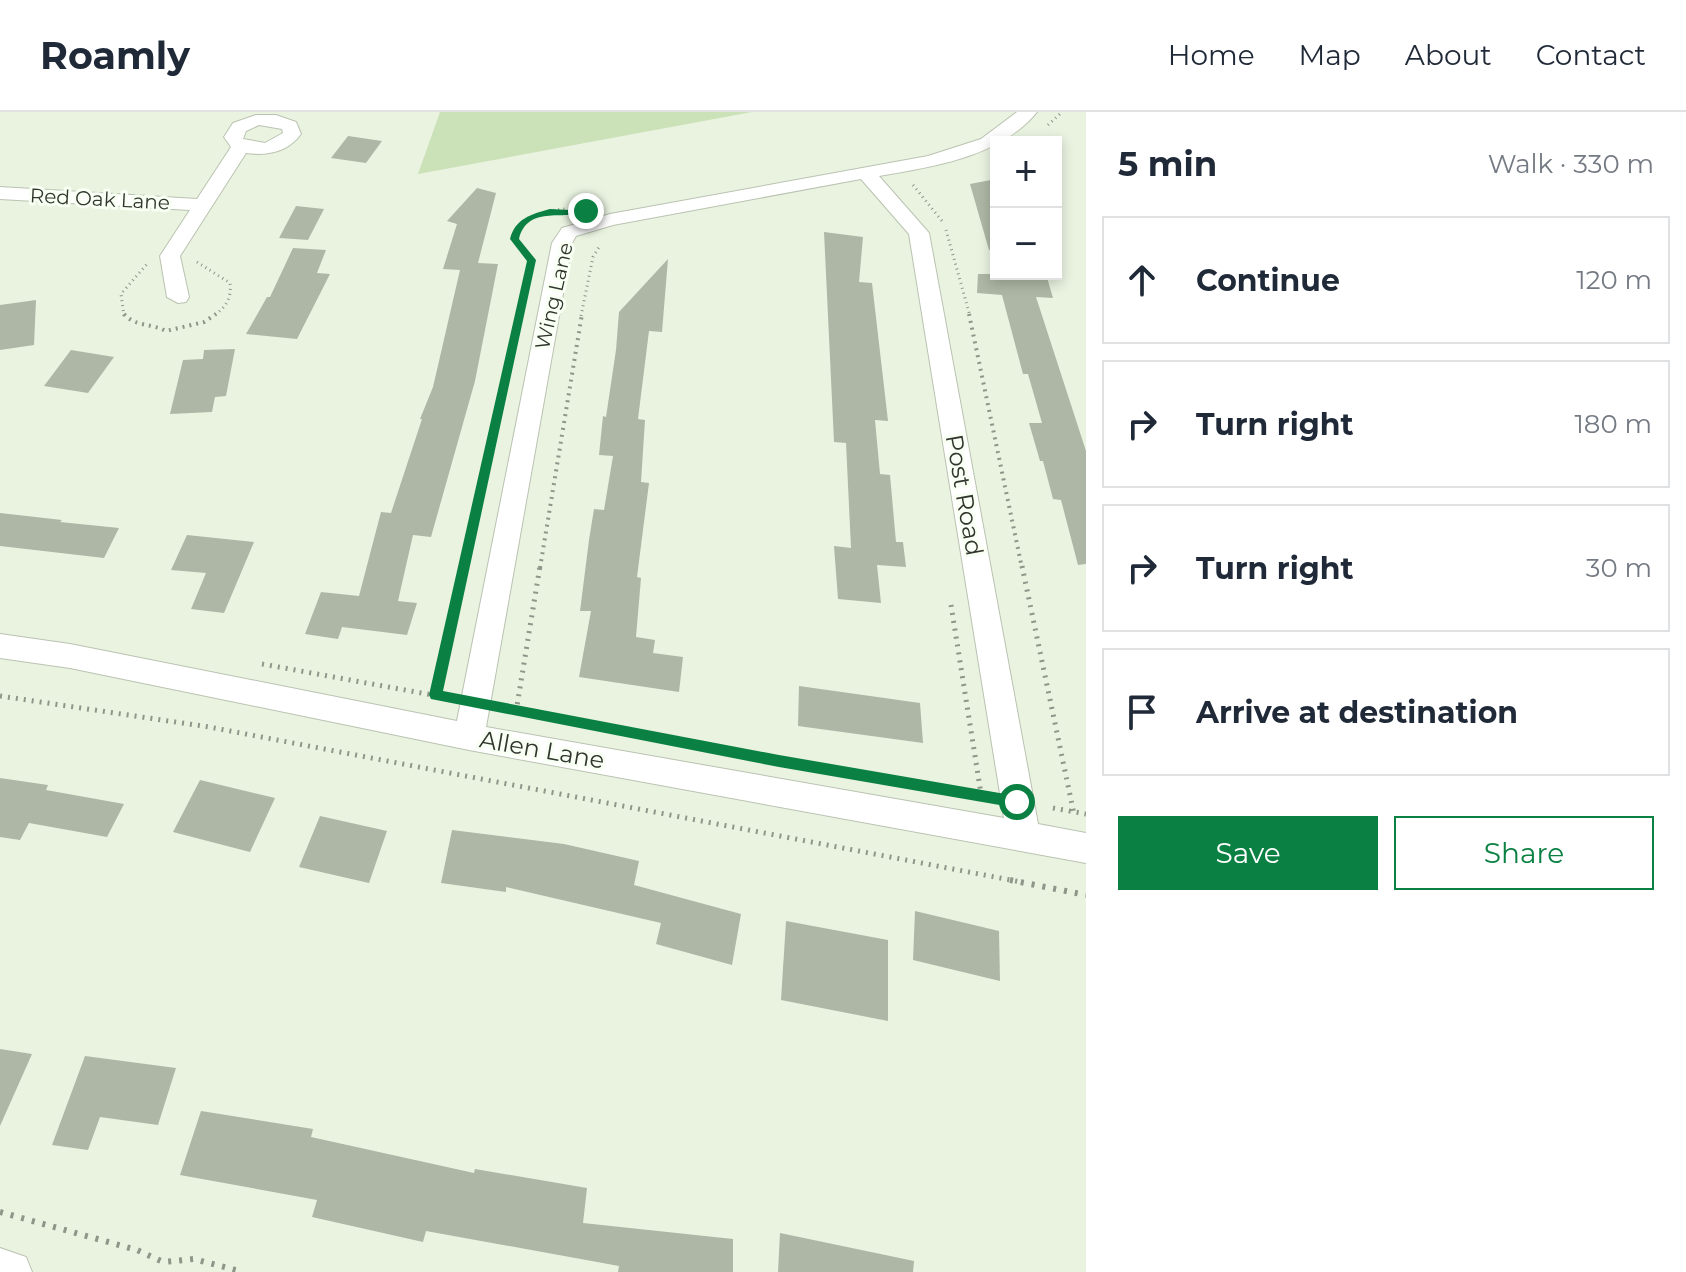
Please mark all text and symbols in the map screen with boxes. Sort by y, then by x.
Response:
text: Roamly [40,32,190,79]
text: Home [1168,38,1255,72]
text: Map [1299,38,1361,72]
text: About [1405,38,1492,72]
text: Contact [1536,38,1646,72]
map controls [990,136,1062,280]
button: + [990,136,1062,208]
text: 5 min [1118,143,1217,185]
text: Walk · 330 m [1488,148,1654,180]
street label: Red Oak Lane [29,183,171,215]
route end [568,193,604,229]
button: − [990,208,1062,280]
street label: Wing Lane [530,240,578,352]
icon: ahead [1120,258,1164,302]
text: Continue [1196,262,1340,299]
text: 120 m [1576,264,1652,296]
icon: right [1120,402,1164,446]
text: Turn right [1196,406,1353,443]
text: 180 m [1574,408,1652,440]
street label: Post Road [940,432,989,558]
icon: right [1120,546,1164,590]
text: Turn right [1196,550,1353,587]
text: 30 m [1586,552,1652,584]
icon: arrive [1120,690,1164,734]
text: Arrive at destination [1196,694,1518,731]
street label: Allen Lane [477,724,607,775]
route start [999,784,1035,820]
button: Save [1118,816,1378,890]
button: Share [1394,816,1654,890]

